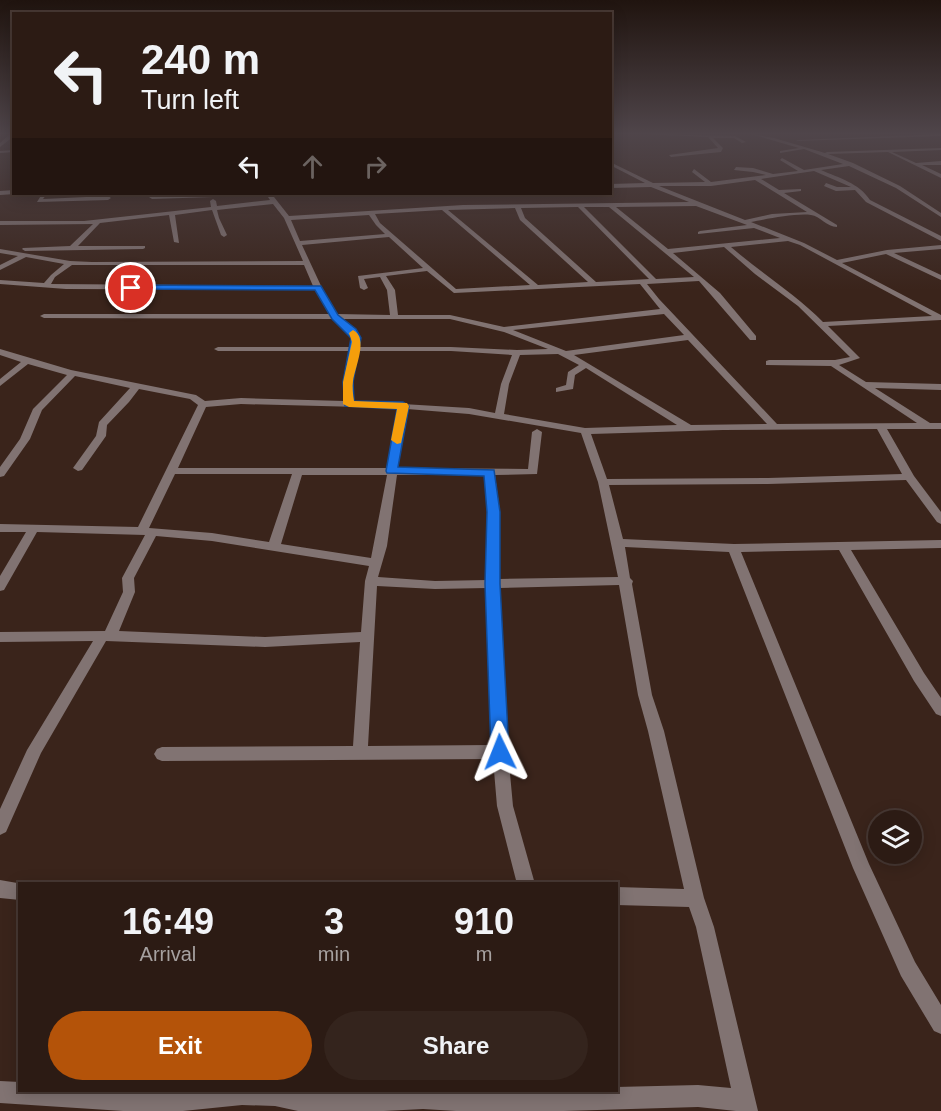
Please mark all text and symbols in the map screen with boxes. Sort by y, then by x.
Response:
icon: left [42,36,120,114]
text: 240 m [141,36,260,83]
text: Turn left [141,85,239,115]
icon: left [233,150,266,183]
icon: ahead [296,150,329,183]
icon: right [359,150,392,183]
pin [105,262,156,313]
icon: arrive [114,271,147,304]
position arrow [468,720,532,784]
map controls [868,810,922,864]
button: layers [868,810,922,864]
text: 16:49 [122,901,214,942]
text: 3 [324,901,344,942]
text: 910 [454,901,514,942]
text: Arrival [140,943,196,965]
text: min [318,943,350,965]
text: m [476,943,492,965]
button: Exit [48,1011,312,1080]
button: Share [324,1011,588,1080]

